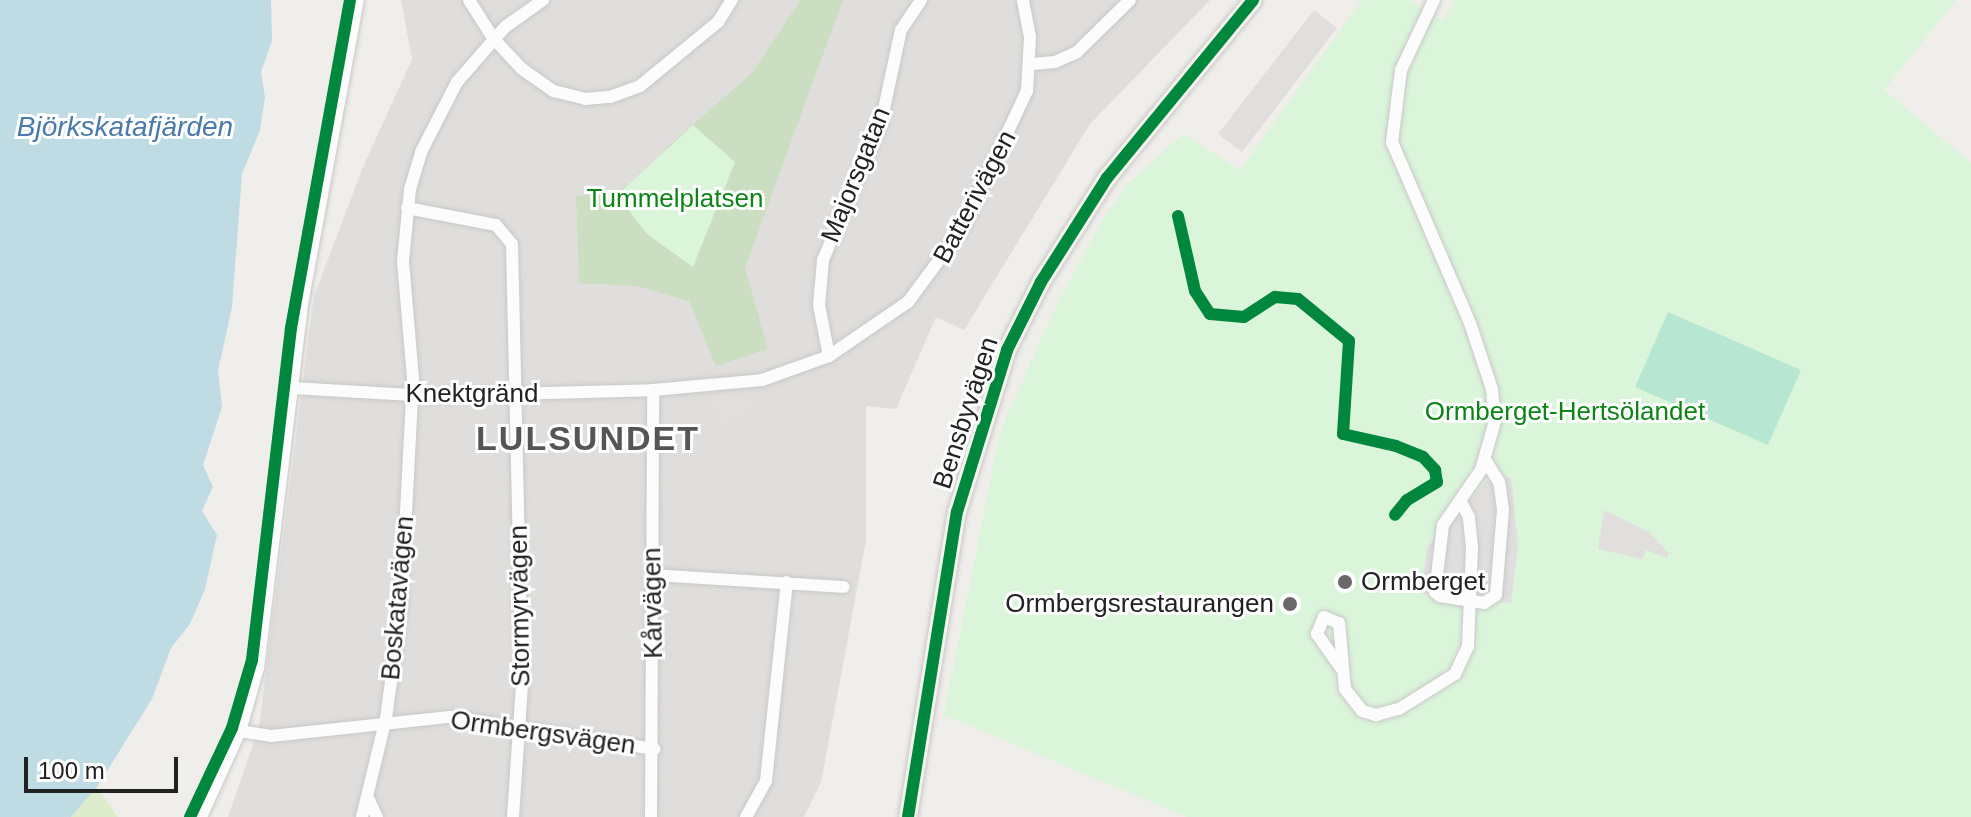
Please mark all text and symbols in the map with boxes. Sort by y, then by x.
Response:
street label: Majorsgatan [815,103,897,247]
water label: Björkskatafjärden [17,110,233,144]
street label: Batterivägen [927,125,1023,269]
park label: Tummelplatsen [587,183,763,215]
street label: Bensbyvägen [927,333,1005,493]
street label: Knektgränd [406,378,538,410]
park label: Ormberget-Hertsölandet [1425,396,1705,428]
district label: LULSUNDET [476,419,700,459]
street label: Boskatavägen [375,515,421,681]
street label: Stormyrvägen [503,525,537,687]
street label: Kårvägen [636,547,670,659]
place label: Ormberget [1361,566,1485,598]
marker: Ormberget [1336,573,1354,591]
place label: Ormbergsrestaurangen [1005,588,1274,620]
marker: Ormbergsrestaurangen [1281,595,1299,613]
street label: Ormbergsvägen [449,705,637,761]
scale bar [28,741,182,791]
text: 100 m [38,757,105,784]

